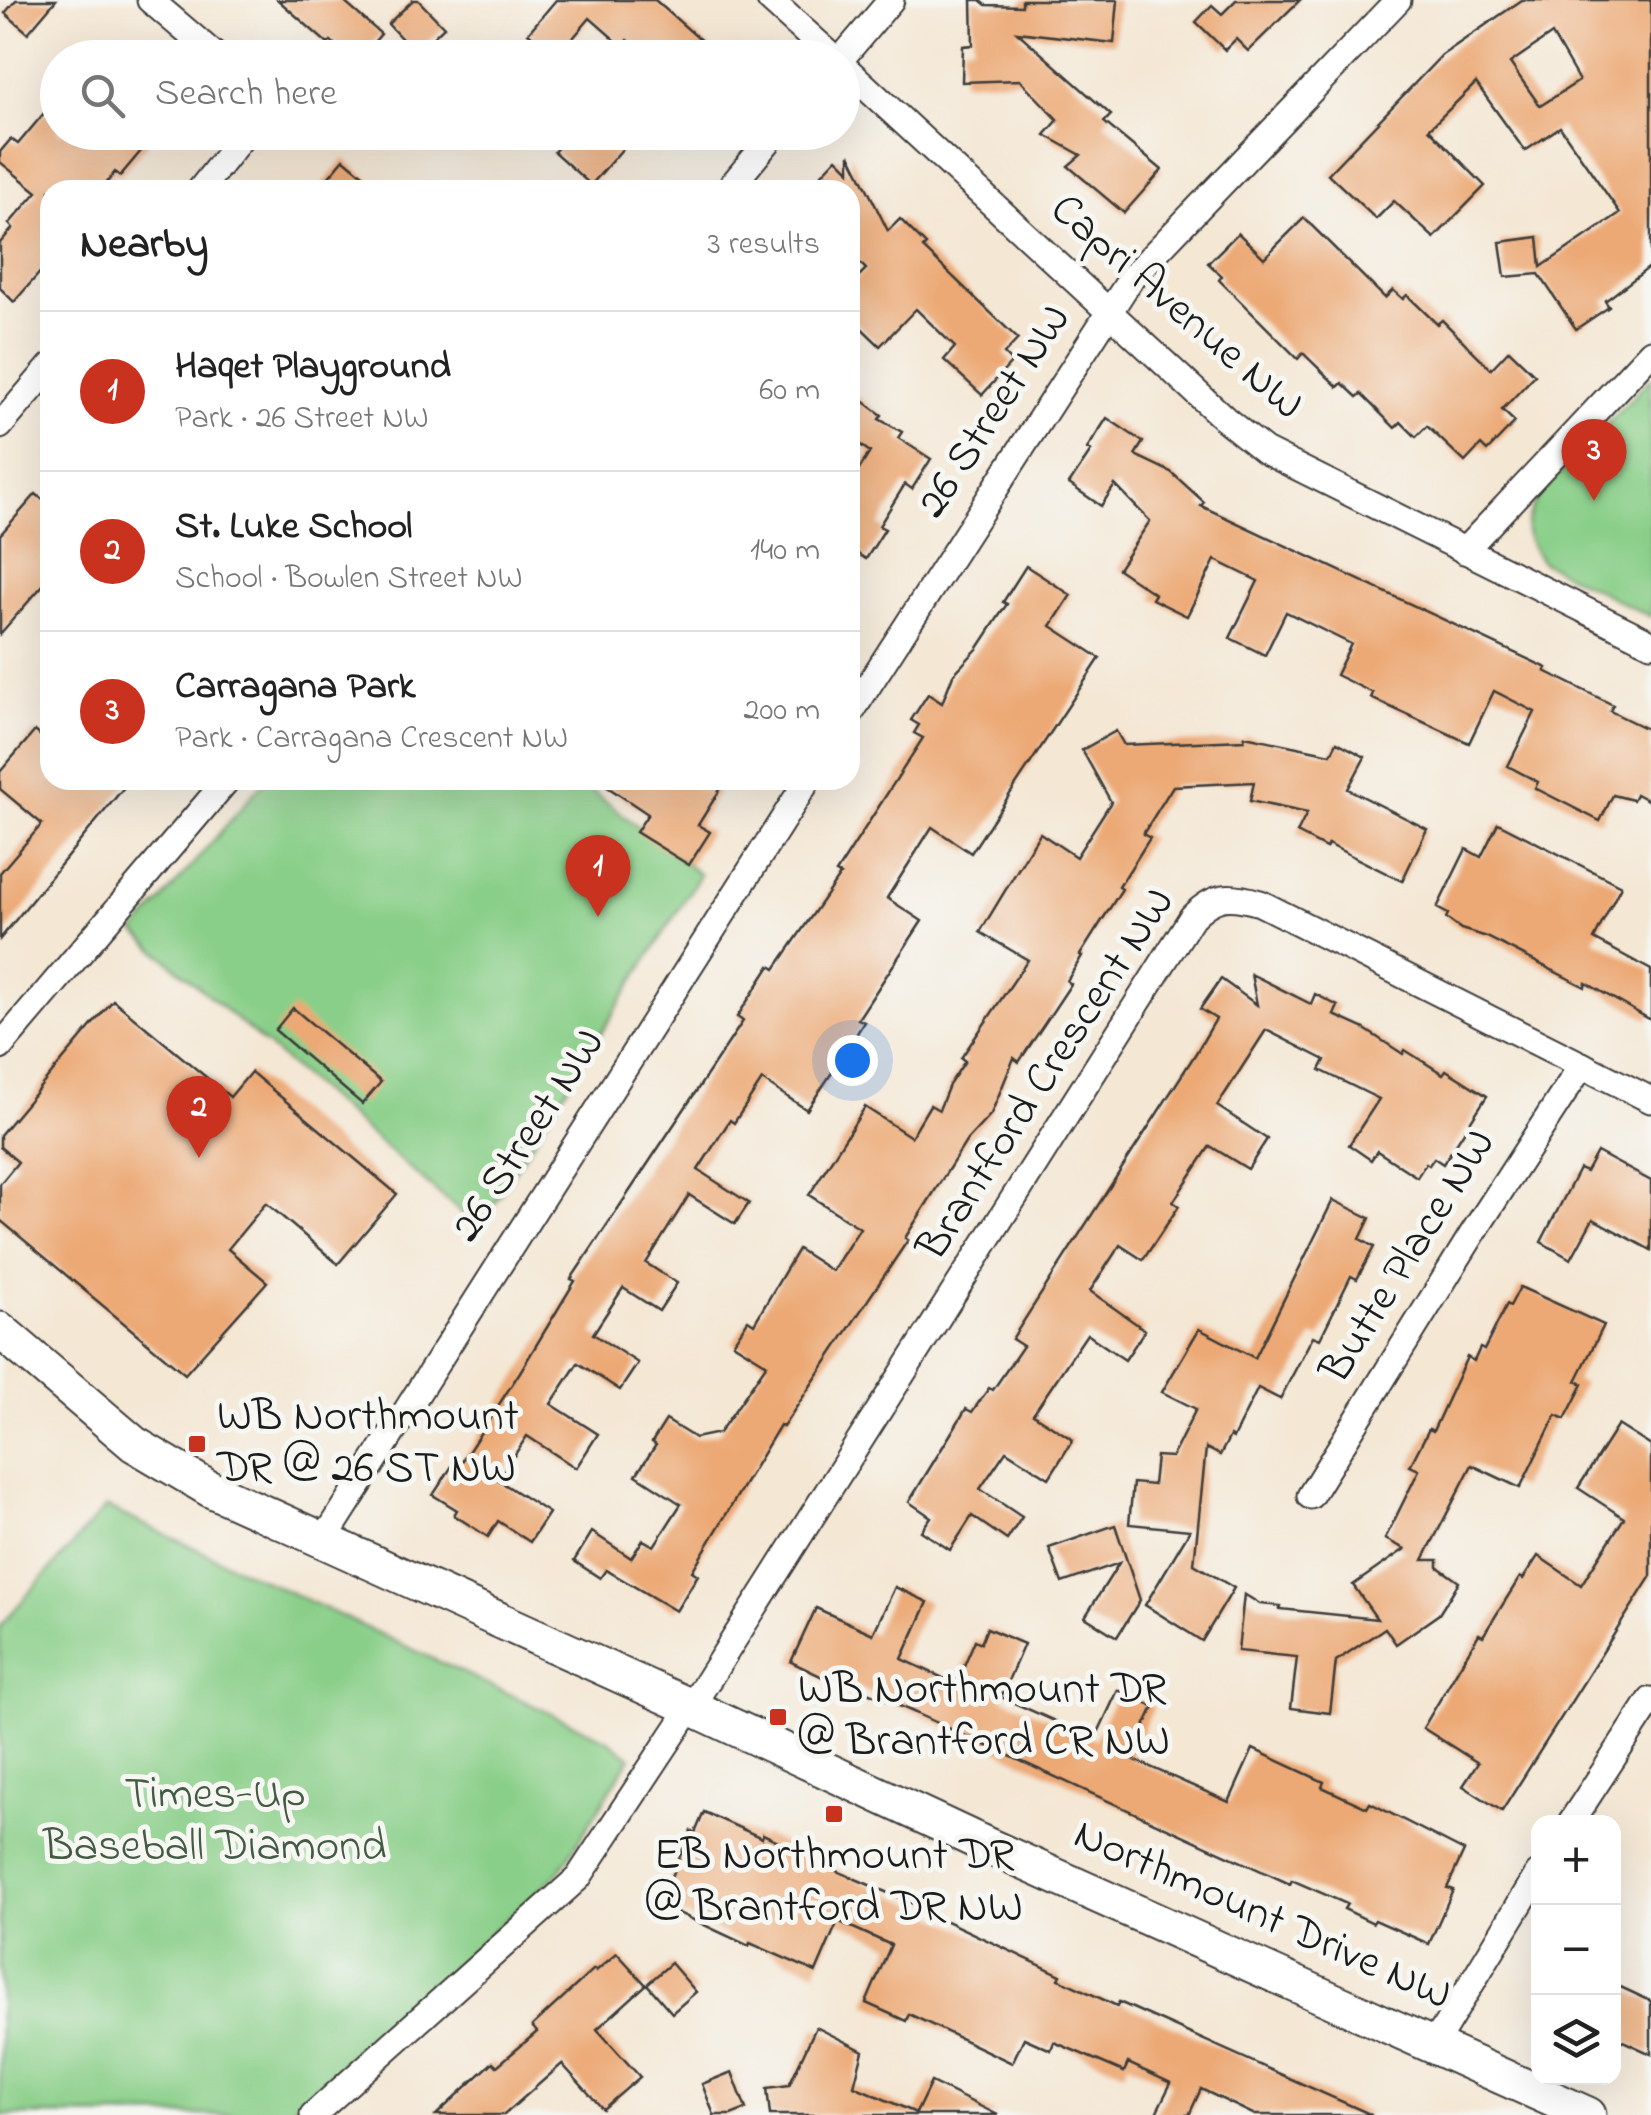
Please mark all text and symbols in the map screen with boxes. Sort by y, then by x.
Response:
search box [40,40,860,150]
text: Search here [155,67,337,123]
icon: search [75,68,130,123]
street label: Capri Avenue NW [1034,179,1318,437]
text: Nearby [80,215,208,276]
text: 3 results [708,222,820,269]
street label: 26 Street NW [901,292,1089,532]
text: Haqet Playground [175,340,451,396]
text: 1 [107,368,118,415]
text: 60 m [759,368,820,415]
text: Park · 26 Street NW [175,396,429,443]
pin: 3 [1562,418,1626,501]
text: St. Luke School [175,500,412,556]
text: 2 [105,528,120,575]
text: 140 m [750,528,820,575]
text: School · Bowlen Street NW [175,556,523,603]
text: Carragana Park [175,660,416,716]
text: 3 [106,688,119,735]
text: 200 m [744,688,820,735]
text: Park · Carragana Crescent NW [175,716,568,763]
pin: 1 [566,834,630,917]
street label: Brantford Crescent NW [901,875,1193,1276]
street label: 26 Street NW [435,1016,623,1256]
your location [827,1035,878,1086]
pin: 2 [166,1076,232,1158]
street label: Butte Place NW [1304,1117,1514,1398]
place label: WB Northmount DR @ 26 ST NW [216,1385,519,1503]
marker: WB Northmount DR @ 26 ST NW [186,1433,208,1455]
place label: WB Northmount DR @ Brantford CR NW [798,1658,1170,1776]
marker: WB Northmount DR @ Brantford CR NW [767,1706,789,1728]
park label: Times-Up Baseball Diamond [42,1763,387,1881]
marker: EB Northmount DR @ Brantford DR NW [823,1803,845,1825]
street label: Northmount Drive NW [1063,1803,1461,2029]
map controls [1531,1815,1621,2085]
button: + [1531,1815,1621,1905]
place label: EB Northmount DR @ Brantford DR NW [645,1824,1023,1942]
button: − [1531,1905,1621,1995]
button: layers [1531,1995,1621,2085]

